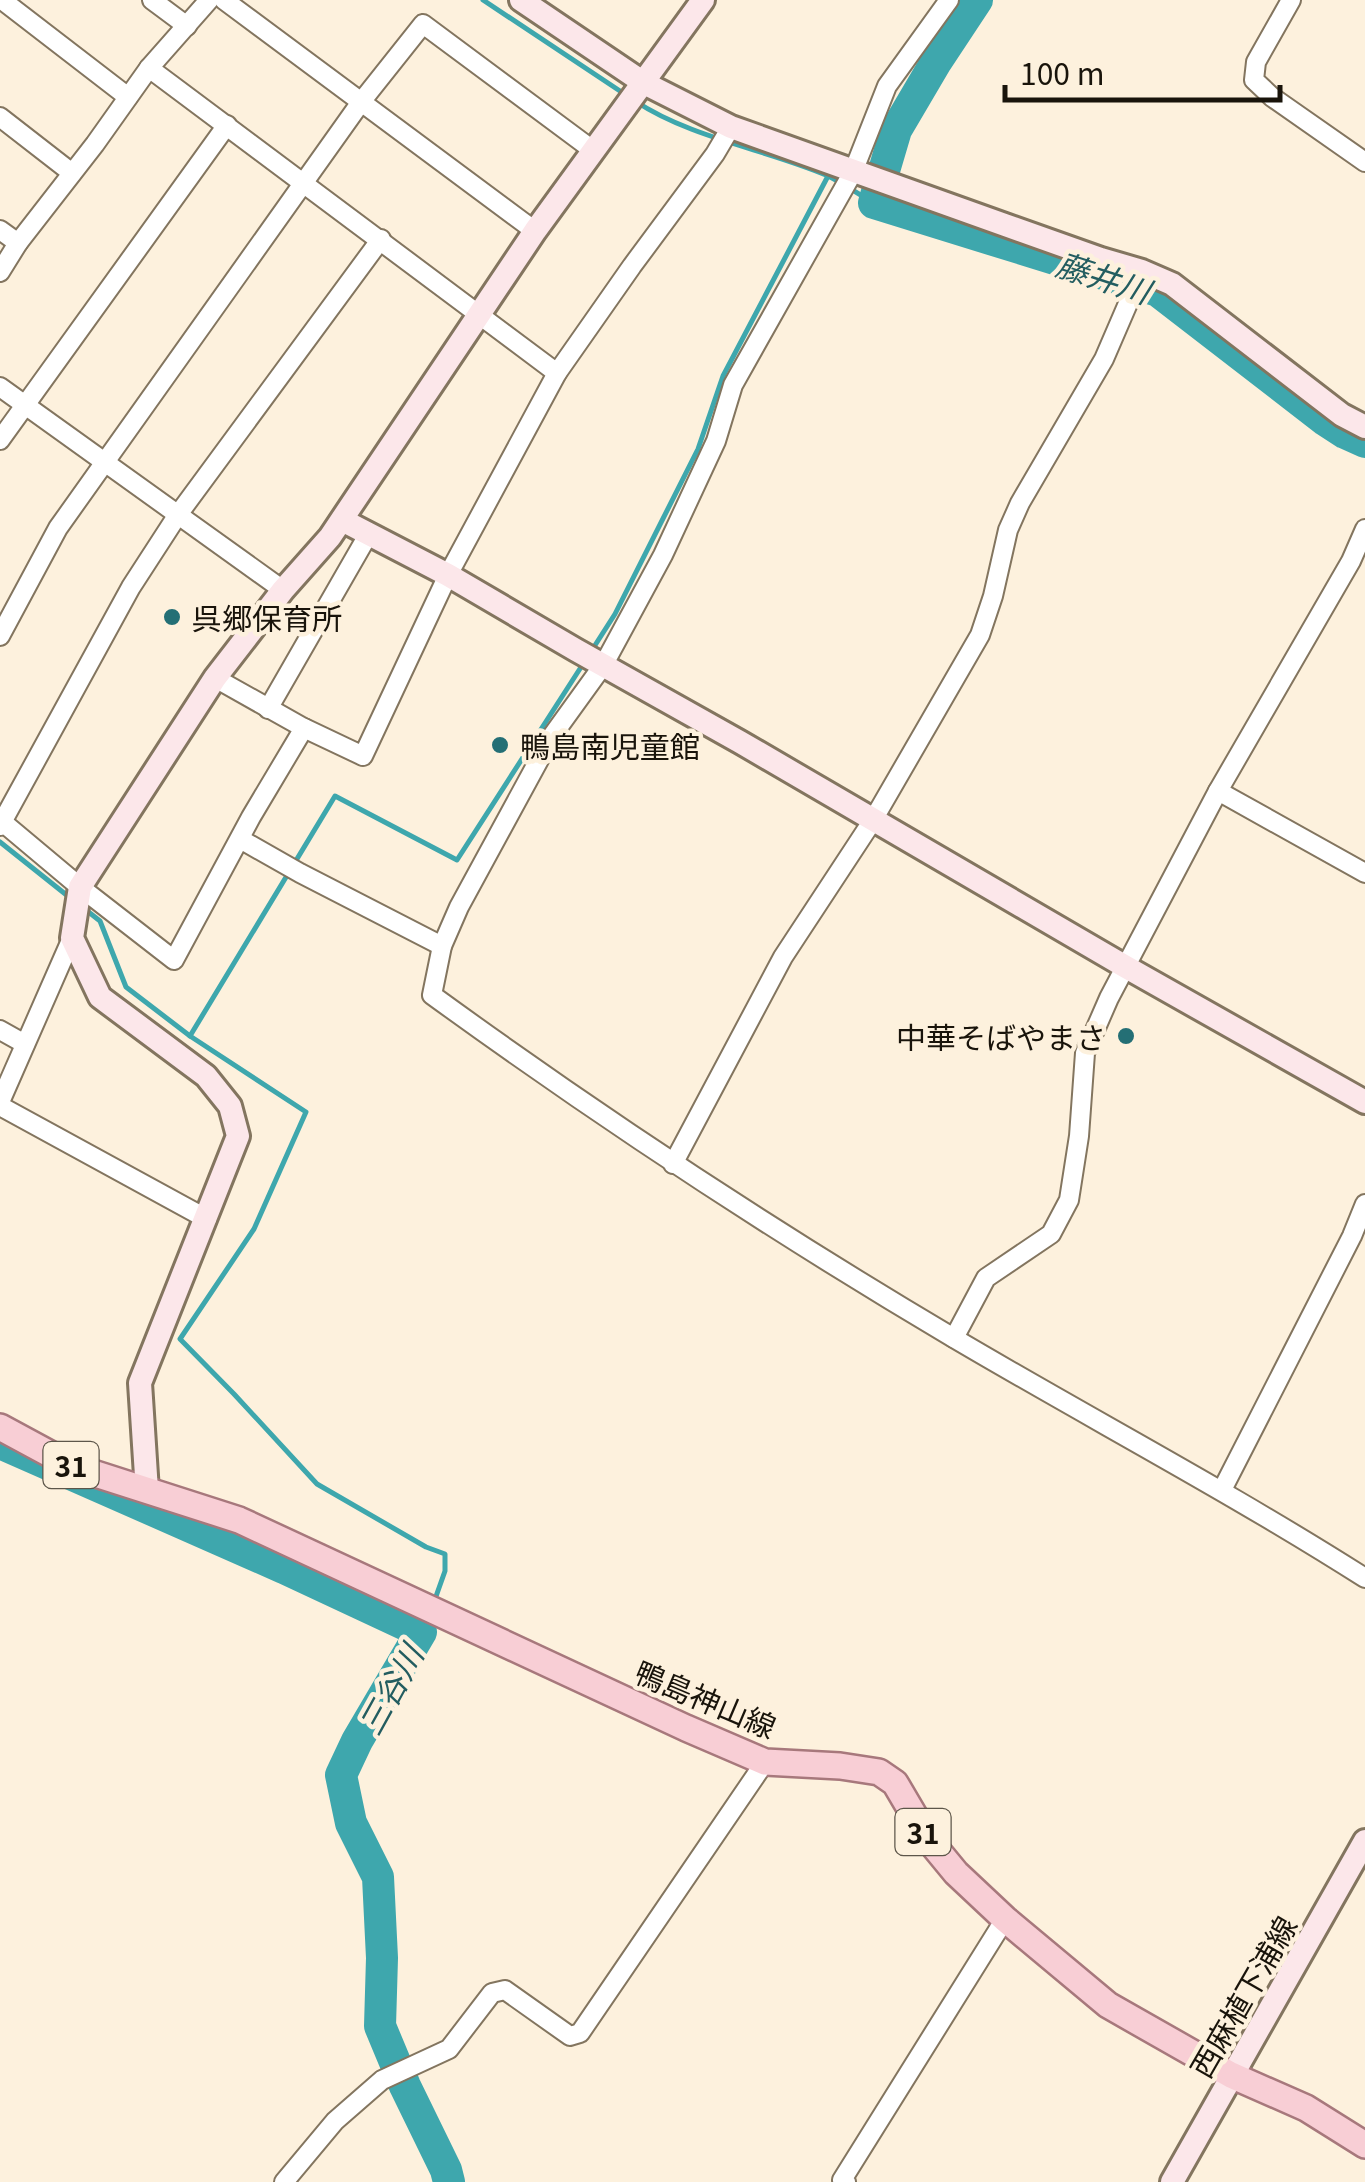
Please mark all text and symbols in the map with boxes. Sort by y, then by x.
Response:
scale bar [1005,40,1280,102]
text: 100 m [1020,50,1104,94]
water label: 藤井川 [1051,239,1160,314]
place label: 呉郷保育所 [192,595,342,639]
marker: 呉郷保育所 [161,606,183,628]
place label: 鴨島南児童館 [520,723,700,767]
marker: 鴨島南児童館 [489,734,511,756]
place label: 中華そばやまさ [896,1014,1106,1058]
marker: 中華そばやまさ [1115,1025,1137,1047]
road number: 31 [44,1442,98,1488]
water label: 三谷川 [346,1633,434,1742]
street label: 鴨島神山線 [628,1648,784,1748]
road number: 31 [896,1809,950,1855]
street label: 西麻植下浦線 [1178,1907,1306,2085]

